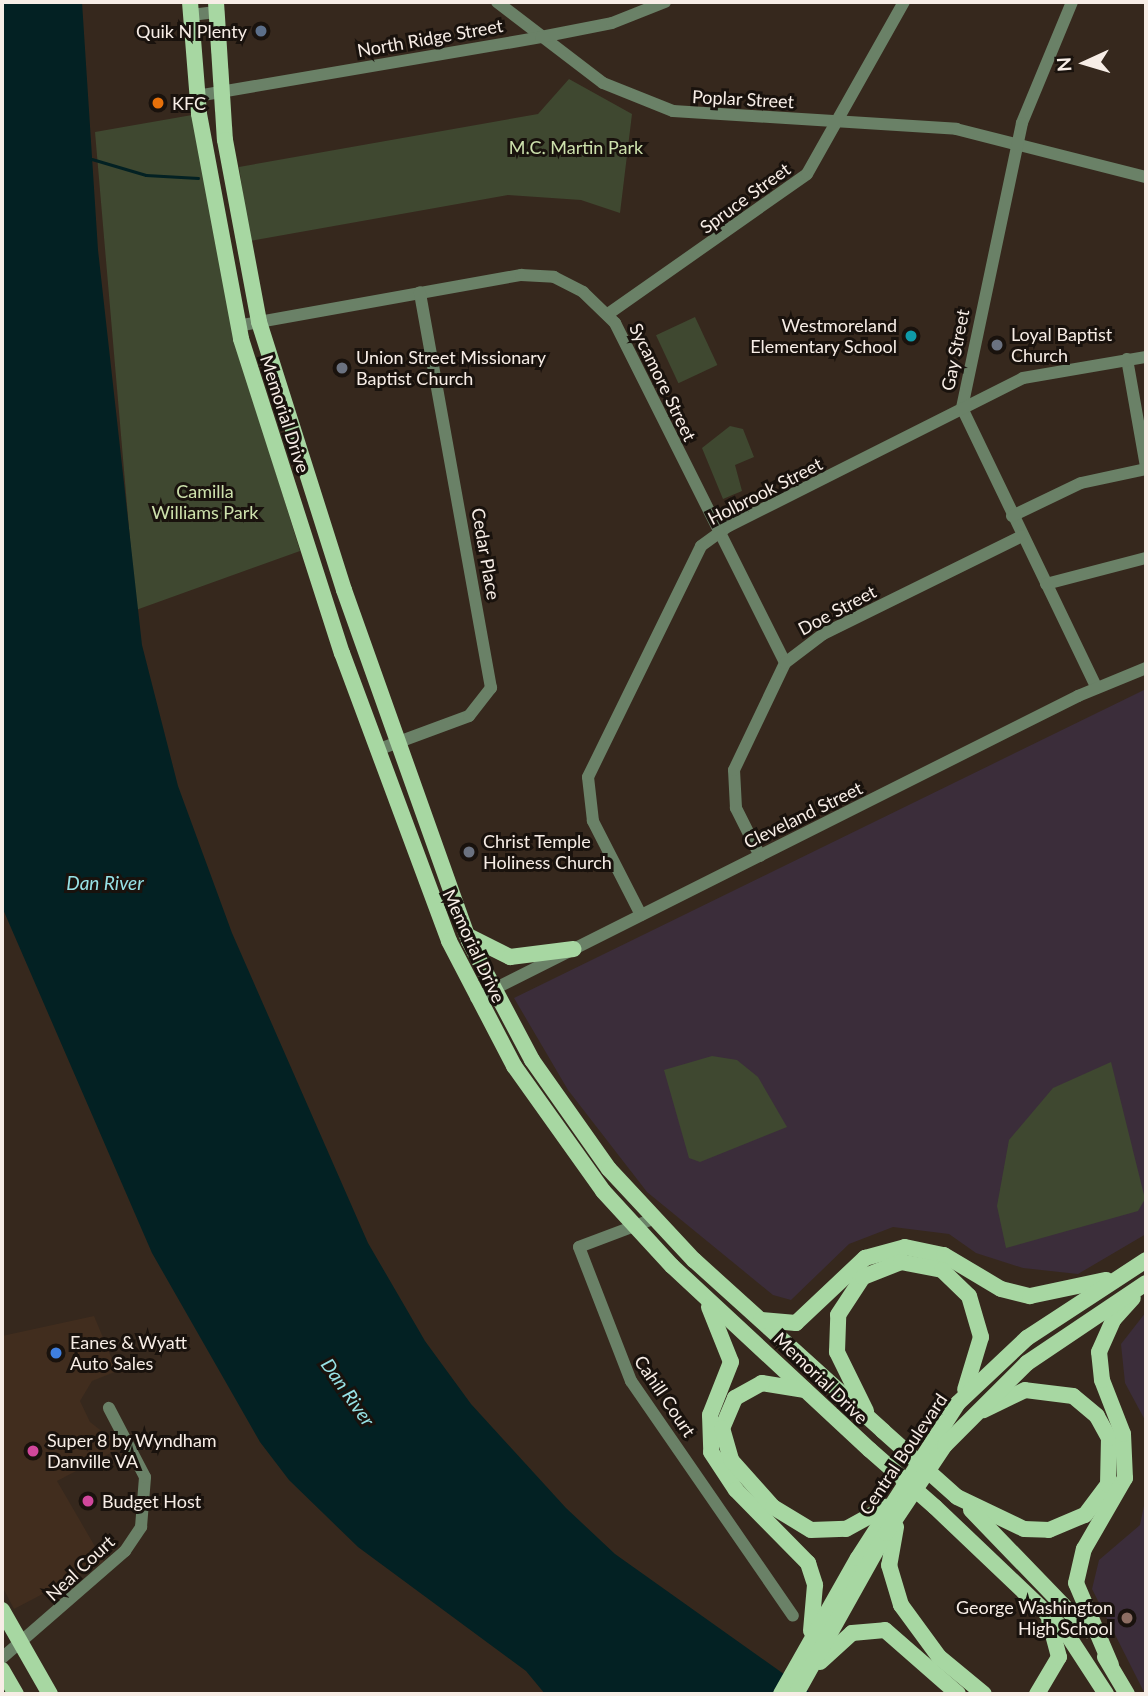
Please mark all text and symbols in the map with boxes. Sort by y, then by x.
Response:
street label: North Ridge Street [355,15,505,61]
place label: Quik N Plenty [136,20,247,42]
marker: Quik N Plenty [253,23,269,39]
north arrow [1050,28,1120,98]
text: N [1052,56,1076,73]
street label: Poplar Street [691,86,795,112]
place label: KFC [172,92,206,114]
marker: KFC [150,95,166,111]
park label: M.C. Martin Park [509,136,643,158]
street label: Spruce Street [696,158,794,238]
street label: Gay Street [936,307,974,393]
place label: Westmoreland Elementary School [750,315,897,358]
street label: Sycamore Street [625,319,701,445]
place label: Loyal Baptist Church [1011,324,1112,366]
marker: Westmoreland Elementary School [903,328,919,344]
marker: Loyal Baptist Church [989,337,1005,353]
place label: Union Street Missionary Baptist Church [356,347,546,390]
street label: Memorial Drive [256,352,314,476]
marker: Union Street Missionary Baptist Church [334,360,350,376]
street label: Holbrook Street [704,453,826,529]
park label: Camilla Williams Park [151,481,259,524]
street label: Cedar Place [467,506,505,602]
street label: Doe Street [794,580,880,640]
street label: Cleveland Street [740,777,866,853]
place label: Christ Temple Holiness Church [483,831,612,874]
marker: Christ Temple Holiness Church [461,844,477,860]
water label: Dan River [66,872,144,894]
street label: Memorial Drive [438,886,510,1006]
street label: Memorial Drive [769,1328,873,1428]
place label: Eanes & Wyatt Auto Sales [70,1332,187,1374]
marker: Eanes & Wyatt Auto Sales [48,1345,64,1361]
street label: Cahill Court [630,1351,700,1441]
water label: Dan River [316,1354,380,1430]
street label: Central Boulevard [854,1389,952,1519]
place label: Super 8 by Wyndham Danville VA [47,1430,218,1472]
marker: Super 8 by Wyndham Danville VA [25,1443,41,1459]
place label: Budget Host [102,1490,201,1512]
marker: Budget Host [80,1493,96,1509]
street label: Neal Court [41,1531,119,1605]
place label: George Washington High School [956,1597,1113,1640]
marker: George Washington High School [1119,1610,1135,1626]

